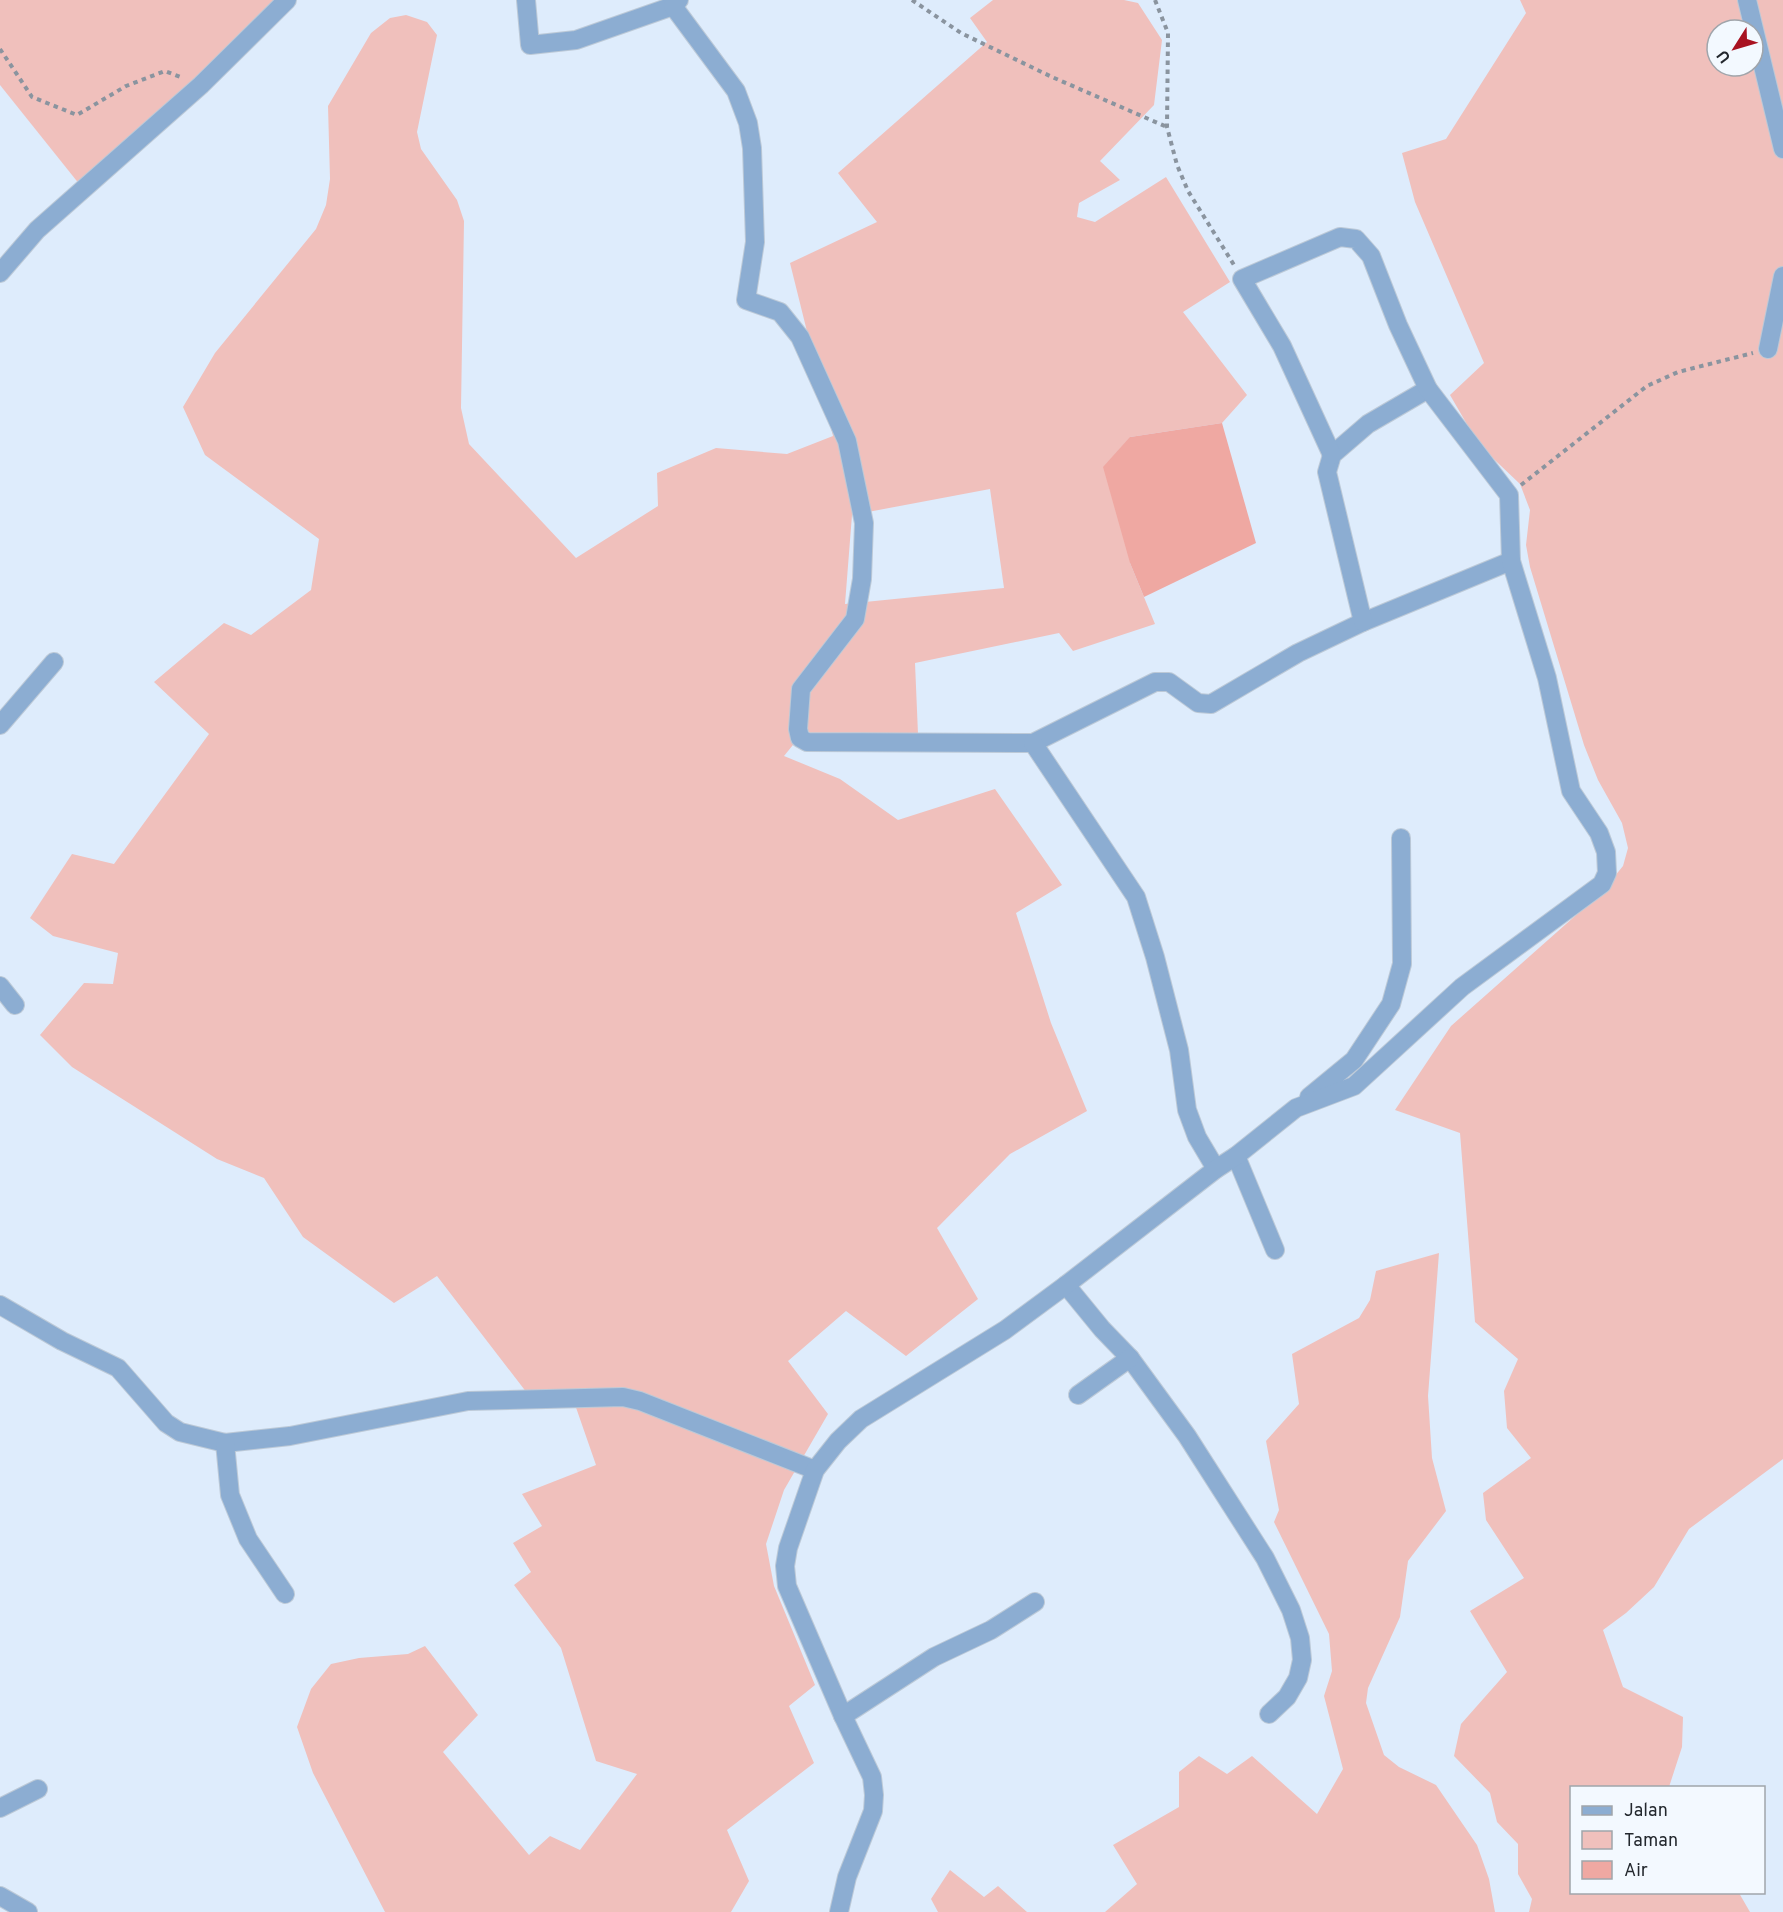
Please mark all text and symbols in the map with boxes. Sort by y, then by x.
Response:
north arrow [1705,18,1765,78]
text: U [1713,45,1736,66]
legend [1570,1786,1765,1894]
text: Jalan [1624,1800,1668,1823]
text: Taman [1624,1830,1678,1853]
text: Air [1624,1860,1648,1883]

